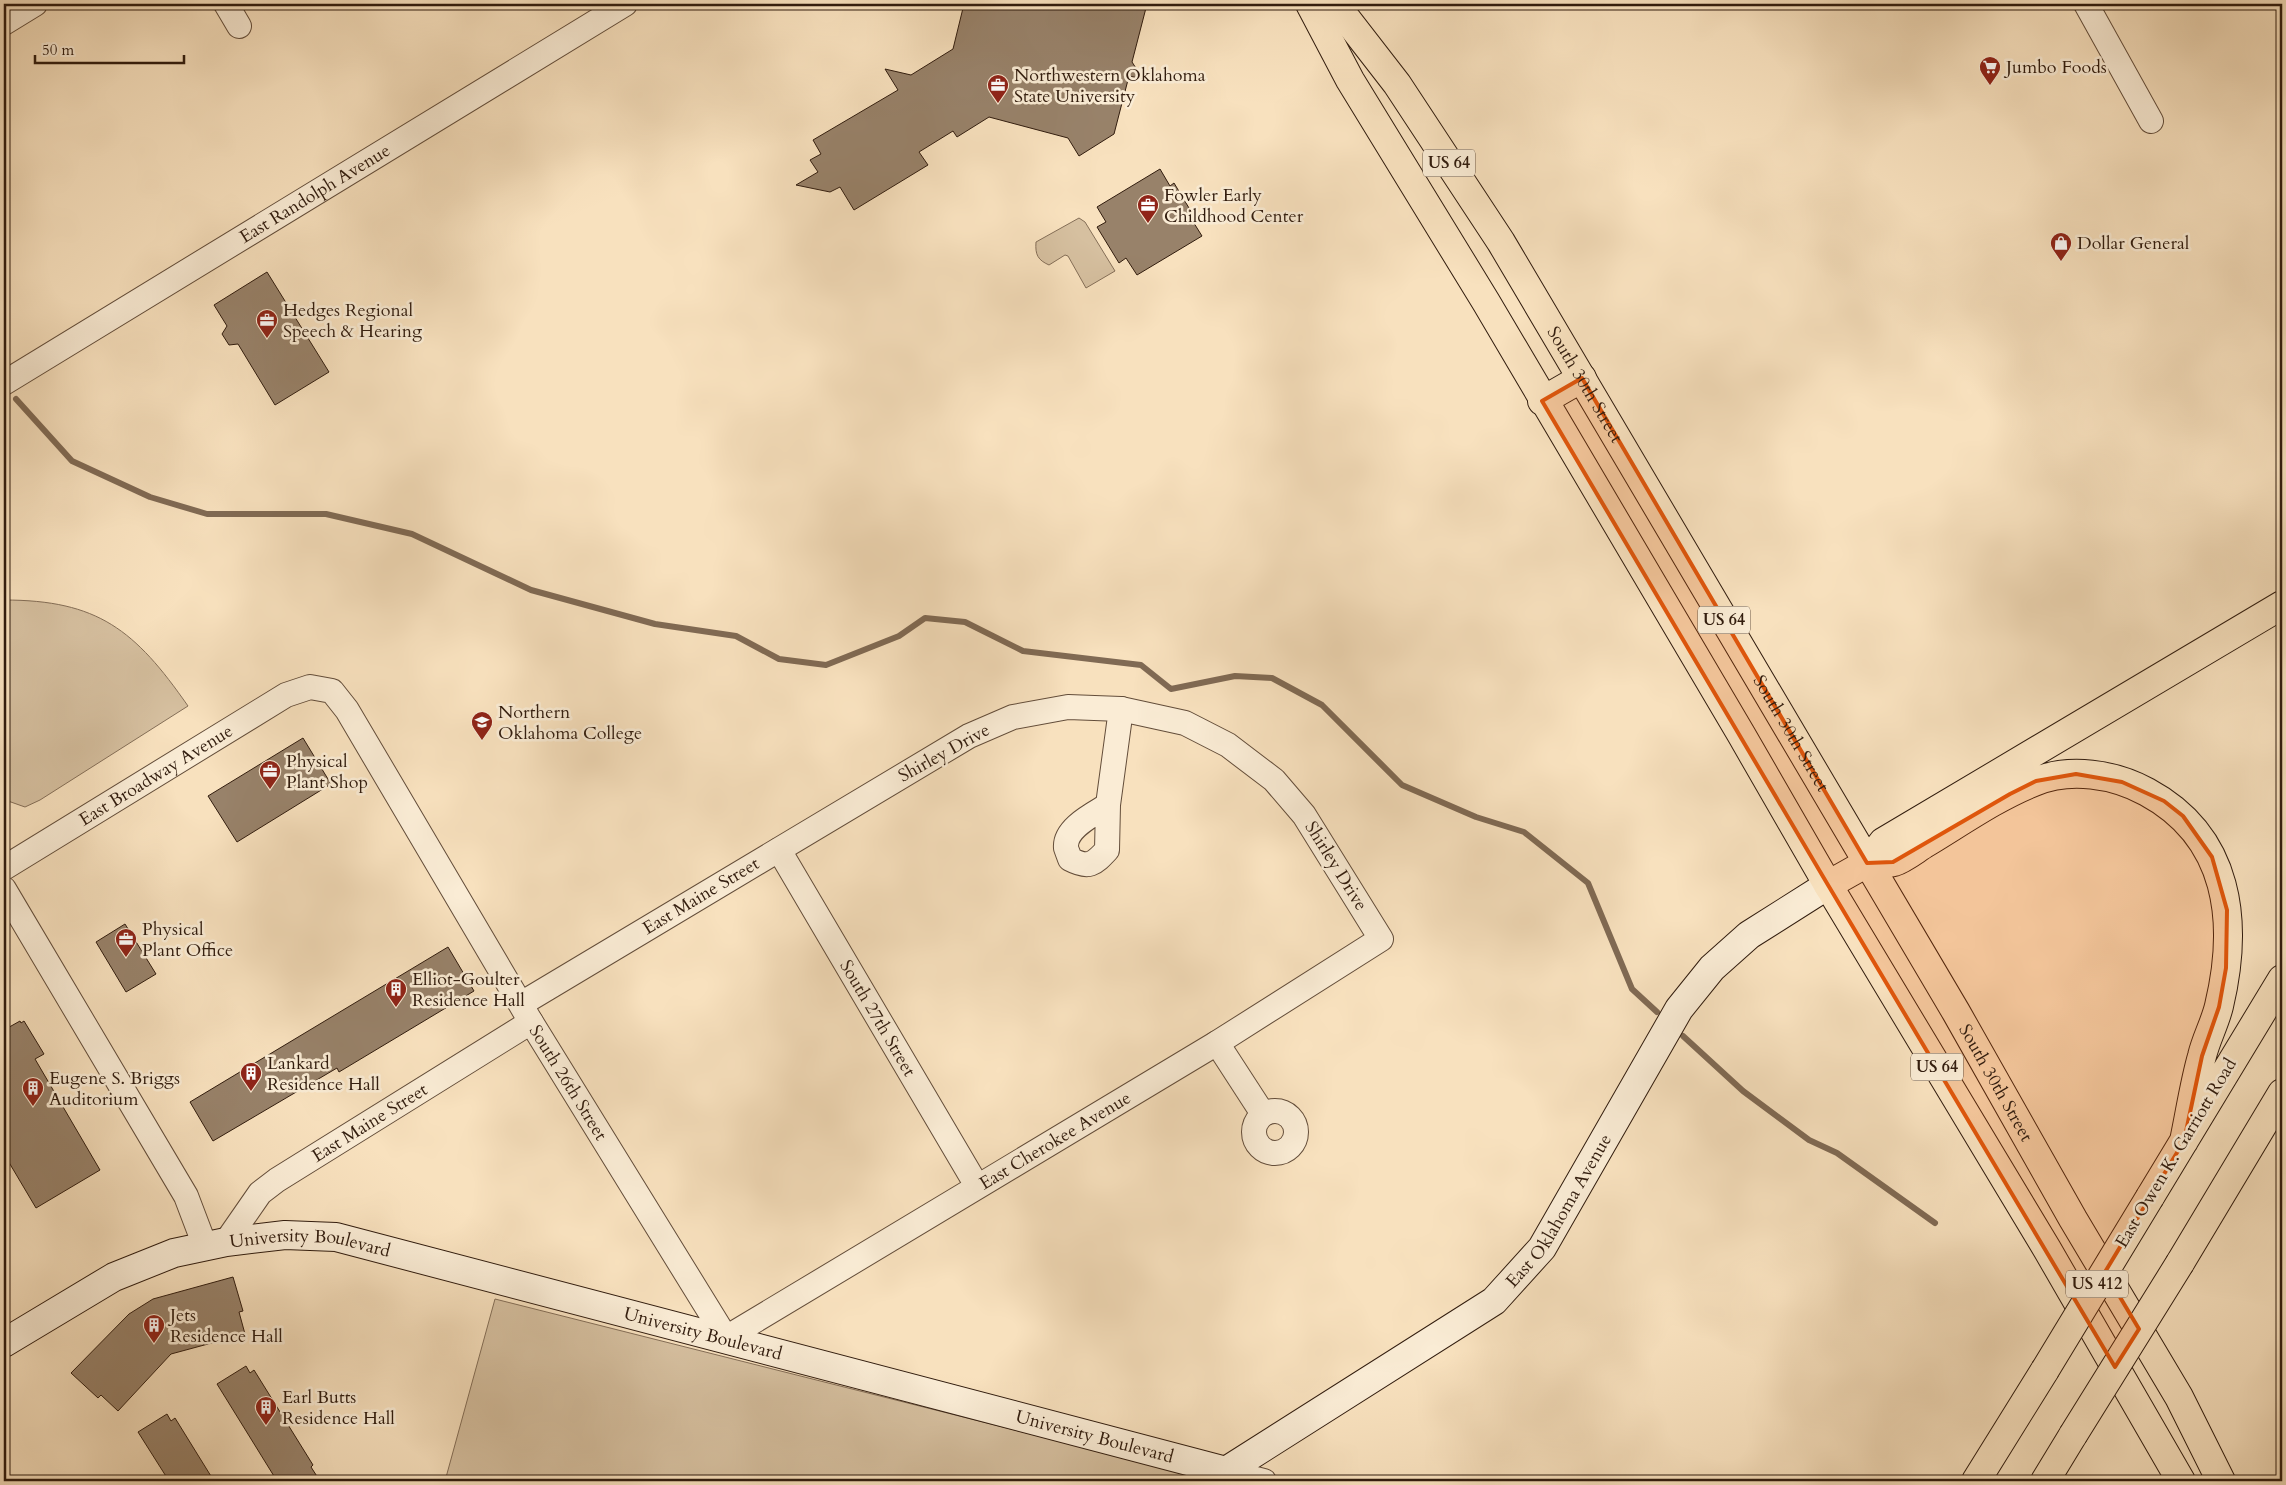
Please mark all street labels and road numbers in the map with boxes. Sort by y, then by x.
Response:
street label: East Randolph Avenue [235,138,395,249]
road number: US 64 [1423,150,1475,177]
street label: South 30th Street [1541,322,1630,448]
road number: US 64 [1698,606,1750,634]
street label: South 30th Street [1747,670,1836,796]
street label: East Broadway Avenue [74,718,237,832]
street label: Shirley Drive [894,718,994,788]
street label: Shirley Drive [1299,816,1373,916]
street label: East Maine Street [638,851,764,941]
street label: South 27th Street [834,955,922,1081]
street label: South 30th Street [1953,1019,2039,1146]
street label: South 26th Street [523,1020,614,1145]
street label: East Owen K. Garriott Road [2109,1053,2243,1253]
road number: US 64 [1911,1054,1963,1080]
street label: East Maine Street [307,1077,432,1168]
street label: East Cherokee Avenue [974,1085,1135,1196]
street label: East Oklahoma Avenue [1500,1129,1617,1293]
street label: University Boulevard [228,1222,394,1263]
road number: US 412 [2066,1270,2128,1298]
street label: University Boulevard [621,1301,785,1366]
street label: University Boulevard [1013,1404,1177,1469]

